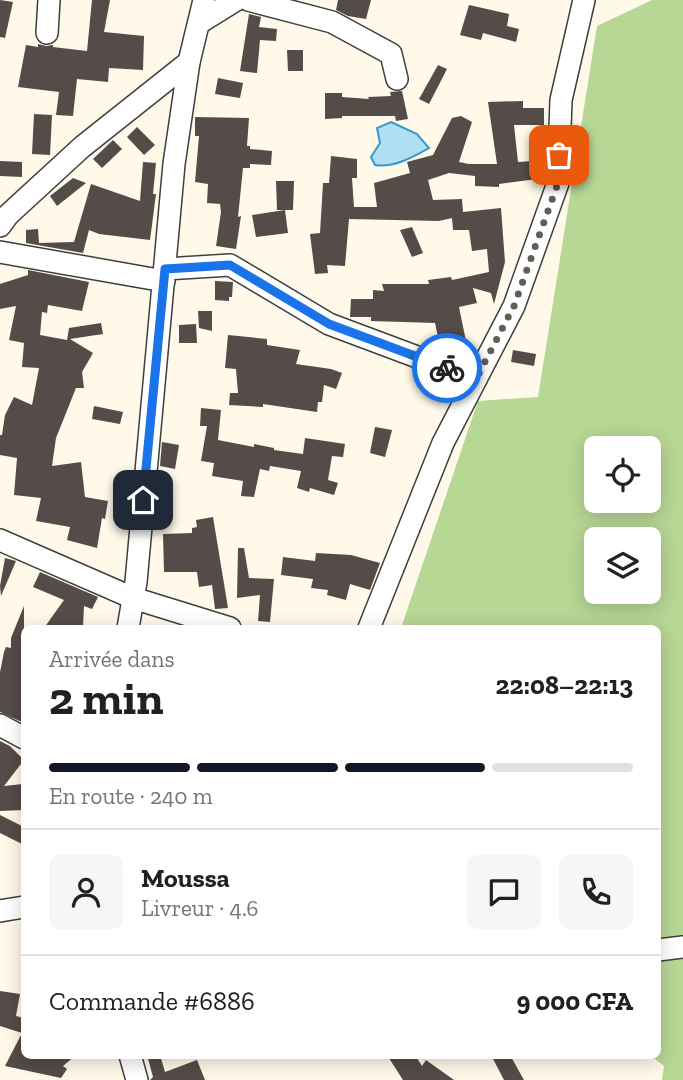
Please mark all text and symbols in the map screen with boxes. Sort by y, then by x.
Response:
pin [529,125,589,185]
icon: bag [540,136,578,174]
courier [412,333,482,403]
icon: bike [428,349,466,387]
map controls [584,436,661,604]
button: locate [584,436,661,513]
pin [113,470,173,530]
icon: home [124,481,162,519]
button: layers [584,527,661,604]
text: Arrivée dans [49,645,175,673]
text: 22:08–22:13 [496,669,633,701]
text: 2 min [49,671,164,726]
text: En route · 240 m [49,782,213,810]
button: person [49,855,123,929]
button: chat [467,855,541,929]
button: phone [559,855,633,929]
text: Moussa [141,862,230,894]
text: Livreur · 4.6 [141,894,259,922]
text: Commande #6886 [49,985,255,1017]
text: 9 000 CFA [517,985,633,1017]

